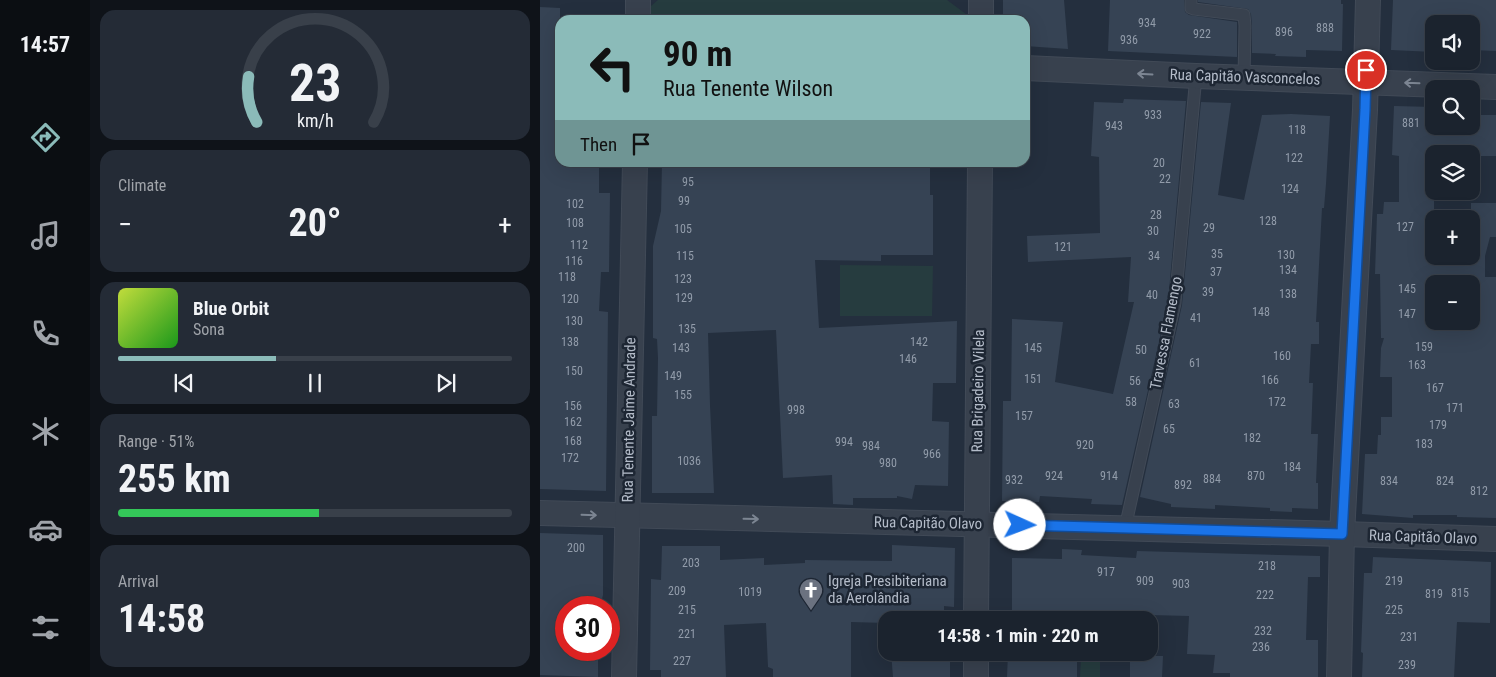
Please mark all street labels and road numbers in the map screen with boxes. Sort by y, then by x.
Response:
street label: Rua Capitão Vasconcelos [1169,65,1321,89]
street label: Travessa Flamengo [1146,275,1186,391]
street label: Rua Brigadeiro Vilela [968,329,988,453]
street label: Rua Tenente Jaime Andrade [619,337,639,503]
street label: Rua Capitão Olavo [874,513,982,533]
street label: Rua Capitão Olavo [1369,526,1477,548]

